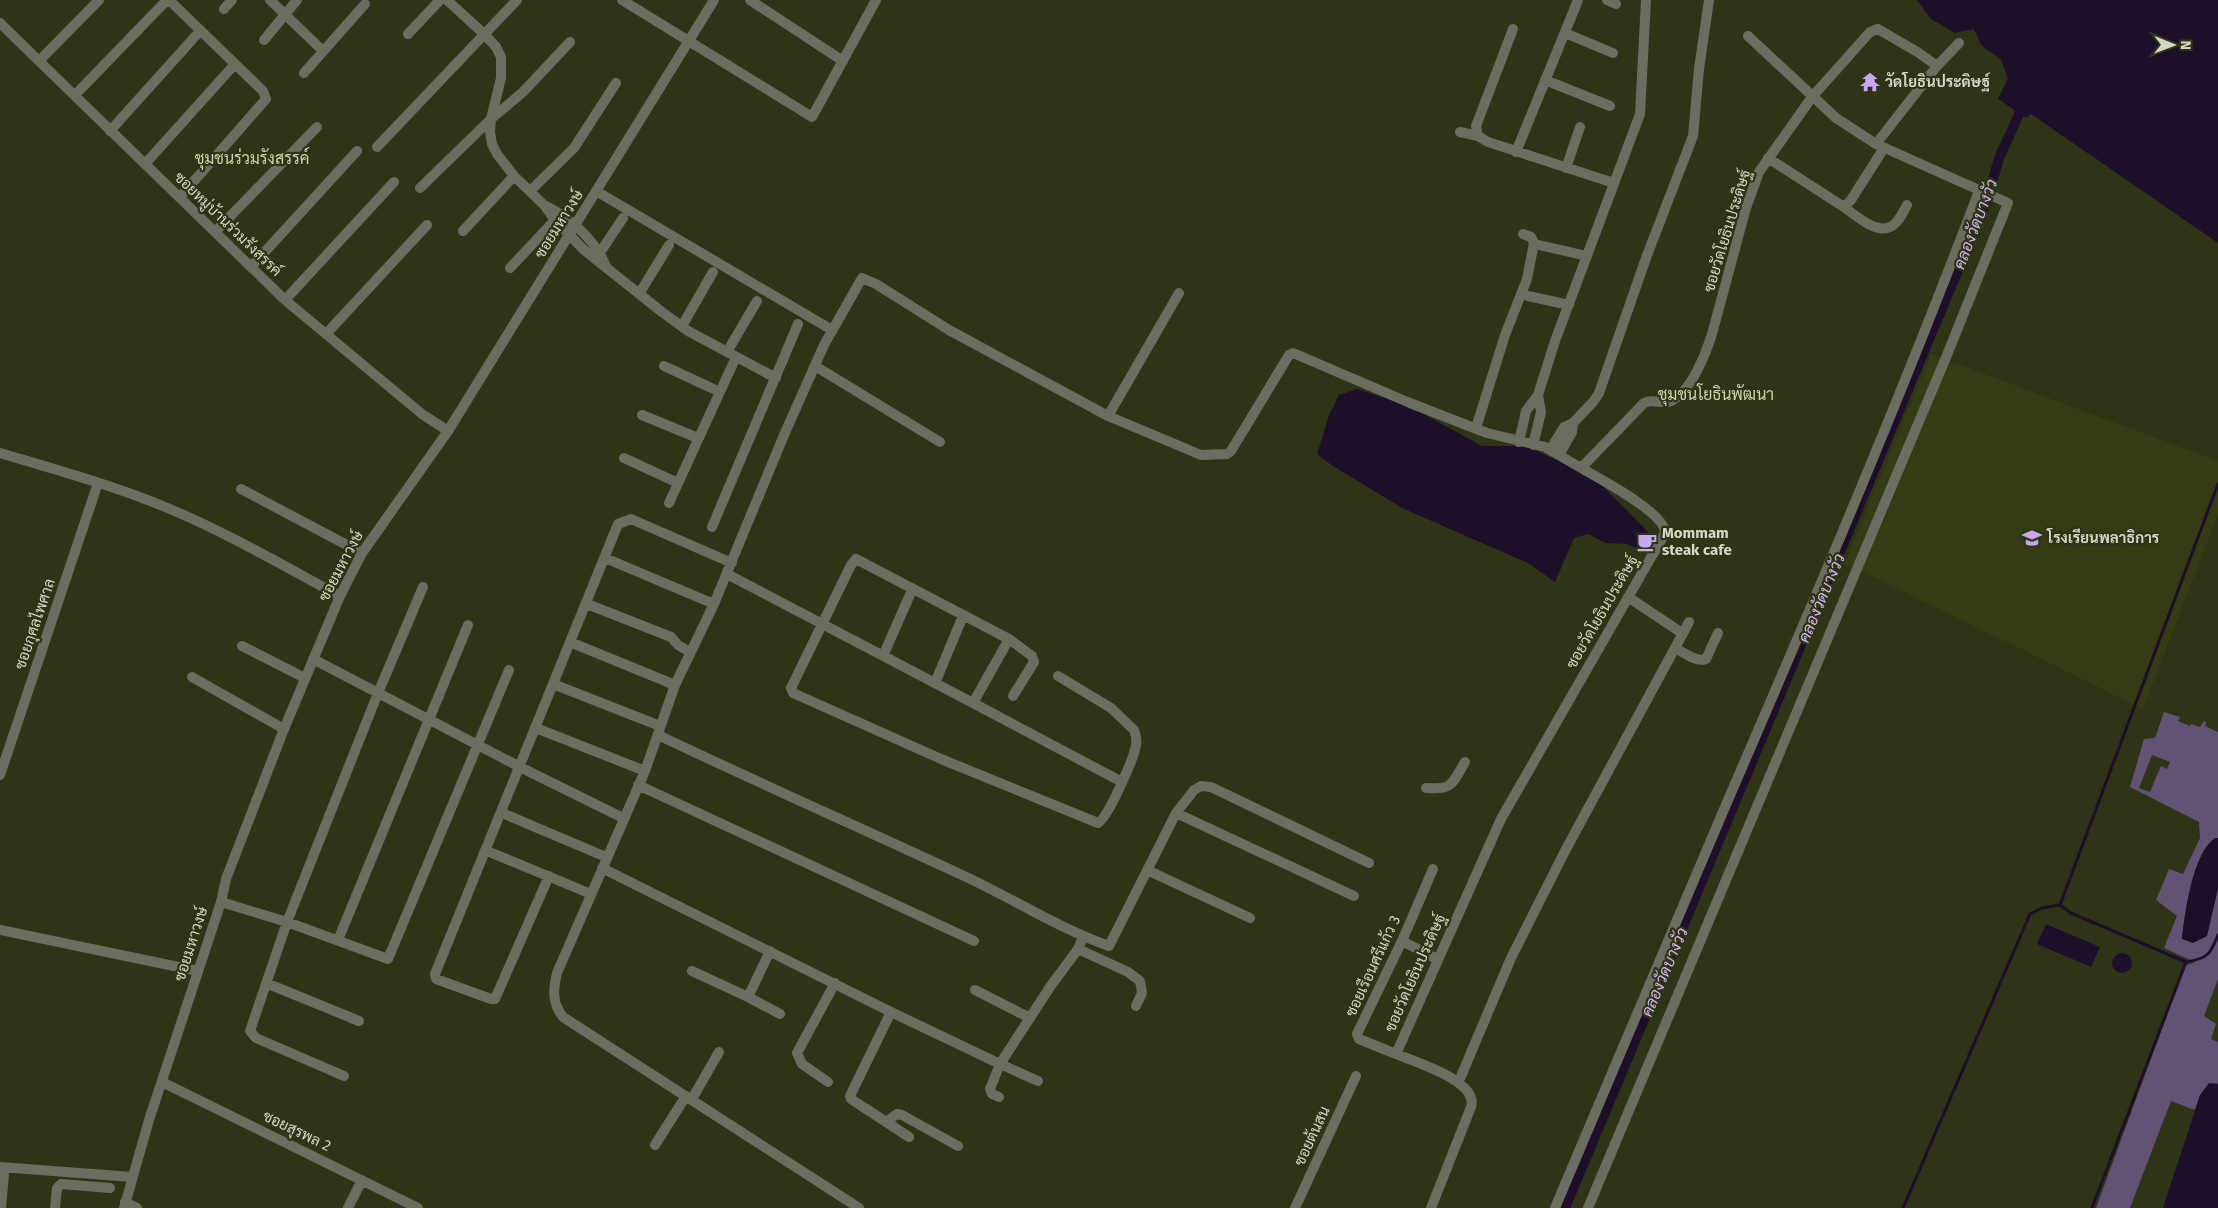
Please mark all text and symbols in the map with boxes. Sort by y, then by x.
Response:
north arrow [2148,20,2198,70]
text: N [2177,40,2194,50]
temple icon: วัดโยธินประดิษฐ์ [1859,71,1881,93]
place label: วัดโยธินประดิษฐ์ [1885,71,1991,92]
district label: ชุมชนร่วมรังสรรค์ [195,146,309,170]
street label: ซอยหมู่บ้านร่วมรังสรรค์ [170,167,286,281]
street label: ซอยวัดโยธินประดิษฐ์ [1699,167,1755,295]
water label: คลองวัดบางวัว [1949,176,2001,272]
street label: ซอยมหาวงษ์ [530,185,588,262]
district label: ชุมชนโยธินพัฒนา [1658,383,1774,406]
place label: Mommam steak cafe [1662,524,1732,559]
street label: ซอยมหาวงษ์ [314,526,367,604]
school or university icon: โรงเรียนพลาธิการ [2021,527,2043,549]
place label: โรงเรียนพลาธิการ [2046,527,2160,547]
cafe icon: Mommam steak cafe [1636,531,1658,553]
water label: คลองวัดบางวัว [1793,550,1849,646]
street label: ซอยวัดโยธินประดิษฐ์ [1561,552,1643,672]
street label: ซอยกุศลไพศาล [10,576,61,672]
street label: ซอยมหาวงษ์ [170,903,212,984]
street label: ซอยวัดโยธินประดิษฐ์ [1380,911,1450,1035]
street label: ซอยเรือนศรีแก้ว 3 [1341,912,1404,1019]
water label: คลองวัดบางวัว [1636,924,1692,1020]
street label: ซอยต้นสน [1290,1103,1334,1169]
street label: ซอยสุรพล 2 [259,1107,334,1157]

